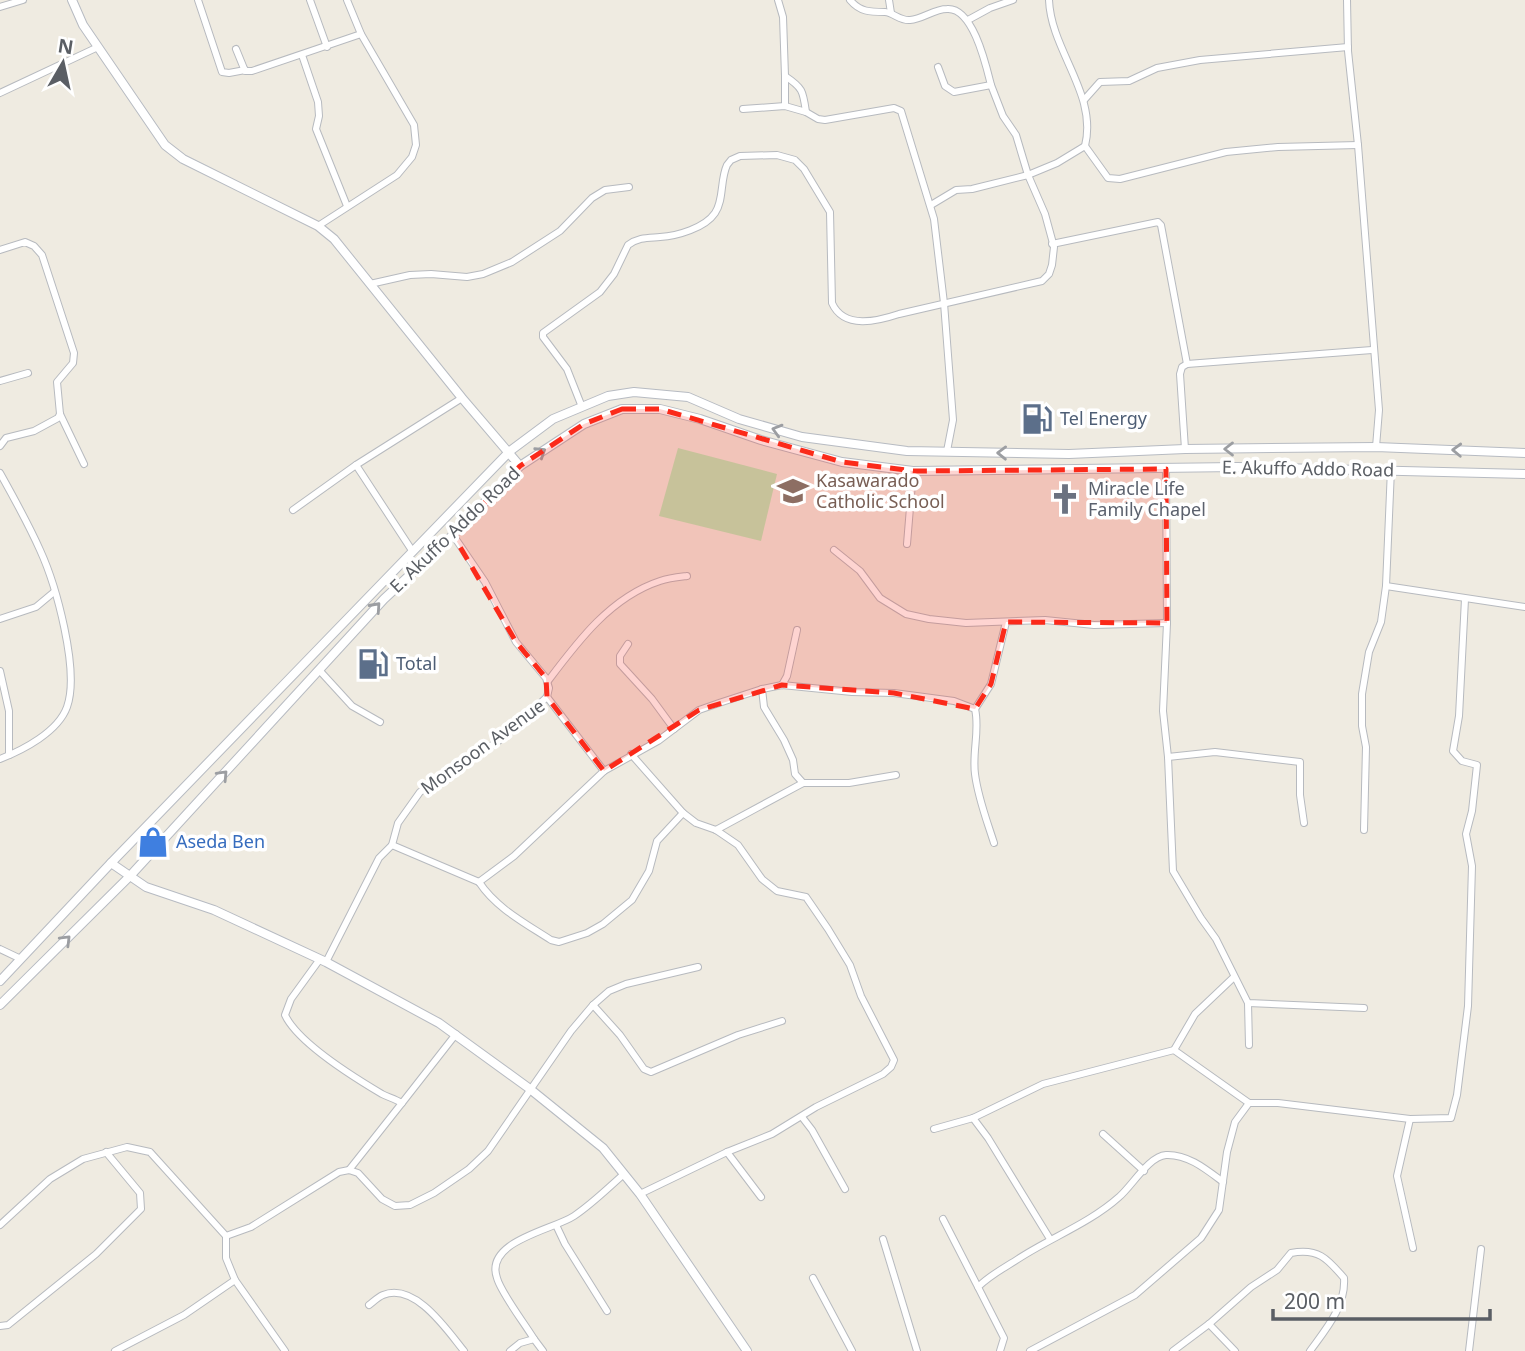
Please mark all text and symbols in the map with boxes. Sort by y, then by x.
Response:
north arrow [28,28,98,98]
text: N [56,32,75,60]
fuel station icon: Tel Energy [1020,402,1054,436]
place label: Tel Energy [1060,406,1148,430]
one-way arrow [771,424,783,438]
one-way arrow [1224,441,1234,457]
one-way arrow [1451,443,1462,458]
one-way arrow [996,445,1007,461]
one-way arrow [534,447,547,460]
street label: E. Akuffo Addo Road [1222,454,1394,482]
street label: E. Akuffo Addo Road [384,461,525,598]
place label: Kasawarado Catholic School [816,468,945,513]
school or university icon: Kasawarado Catholic School [776,474,810,508]
place label: Miracle Life Family Chapel [1088,476,1206,521]
church icon: Miracle Life Family Chapel [1048,482,1082,516]
one-way arrow [368,602,381,615]
fuel station icon: Total [356,647,390,681]
place label: Total [396,651,437,675]
street label: Monsoon Avenue [416,693,549,799]
one-way arrow [215,770,227,783]
shop icon: Aseda Ben [136,825,170,859]
place label: Aseda Ben [176,829,265,853]
one-way arrow [58,935,71,948]
scale bar [1273,1278,1490,1322]
text: 200 m [1284,1287,1345,1315]

